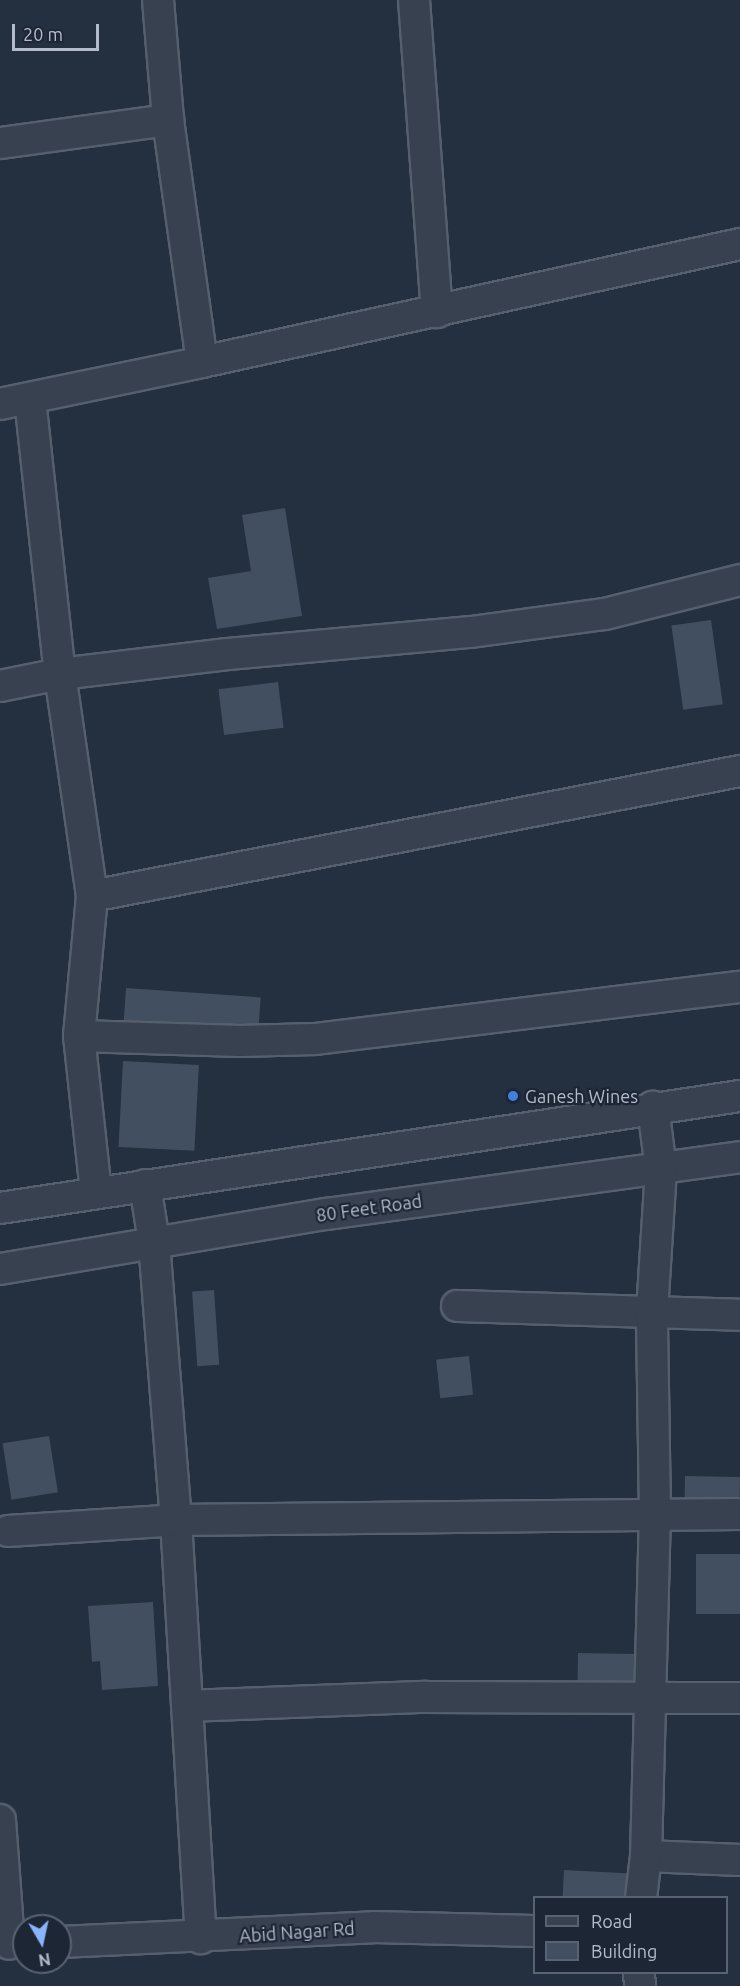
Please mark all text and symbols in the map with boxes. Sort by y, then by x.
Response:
scale bar [15,12,102,50]
text: 20 m [23,24,63,44]
place label: Ganesh Wines [525,1085,638,1107]
marker: Ganesh Wines [506,1089,520,1103]
street label: 80 Feet Road [315,1190,423,1226]
legend [533,1896,728,1974]
text: Road [591,1911,633,1931]
north arrow [12,1914,72,1974]
street label: Abid Nagar Rd [239,1917,355,1947]
text: Building [591,1941,657,1961]
text: N [37,1950,52,1970]

